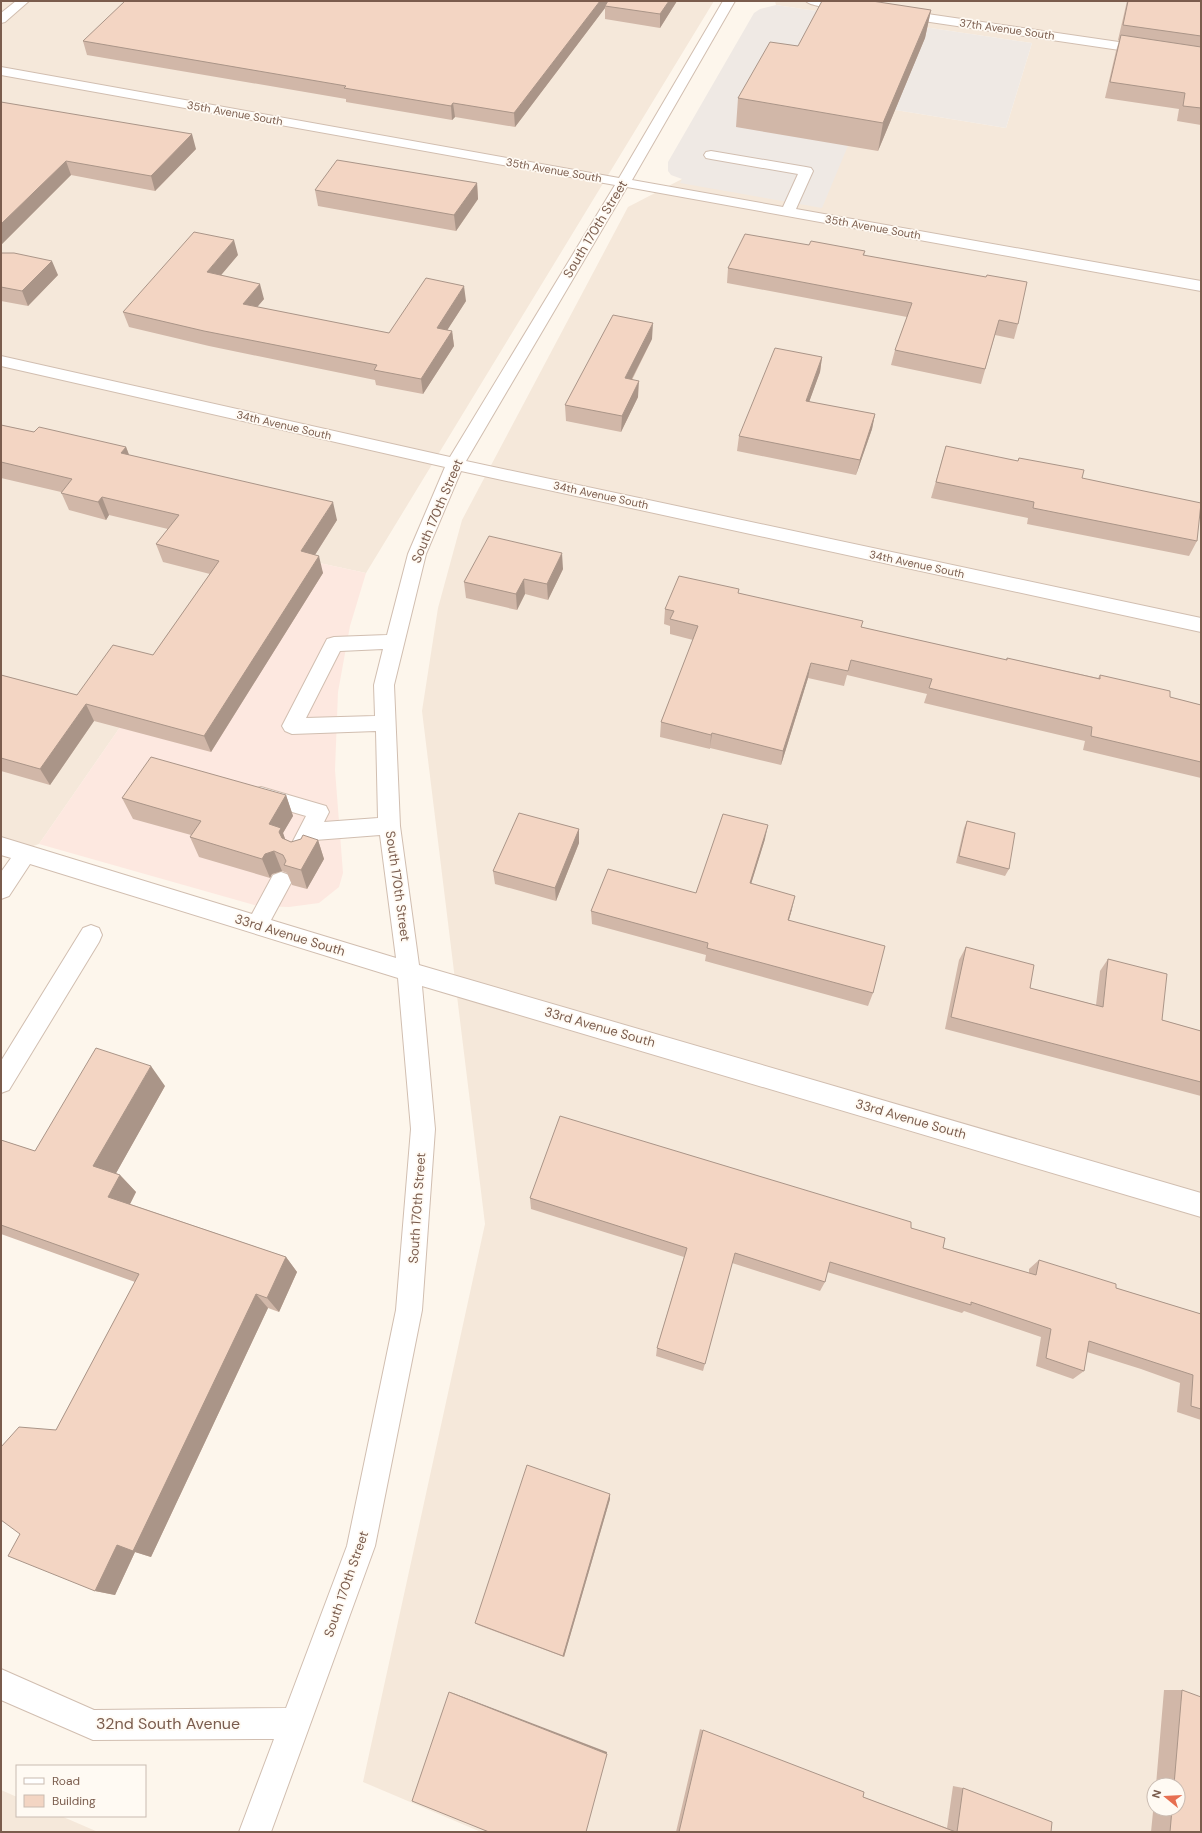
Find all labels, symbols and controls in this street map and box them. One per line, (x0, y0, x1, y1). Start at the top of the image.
street label: 37th Avenue South (959, 15, 1055, 43)
street label: 35th Avenue South (186, 98, 284, 128)
street label: 35th Avenue South (505, 155, 603, 185)
street label: South 170th Street (559, 177, 631, 281)
street label: 35th Avenue South (824, 212, 922, 242)
street label: 34th Avenue South (235, 407, 333, 443)
street label: South 170th Street (407, 456, 467, 566)
street label: 34th Avenue South (552, 478, 650, 512)
street label: 34th Avenue South (868, 547, 966, 581)
street label: South 170th Street (382, 830, 414, 942)
street label: 33rd Avenue South (233, 910, 347, 960)
street label: 33rd Avenue South (543, 1003, 657, 1051)
street label: 33rd Avenue South (854, 1095, 968, 1143)
street label: South 170th Street (405, 1152, 429, 1264)
street label: South 170th Street (320, 1529, 372, 1639)
street label: 32nd South Avenue (96, 1713, 240, 1734)
legend (16, 1765, 146, 1817)
text: Road (52, 1773, 80, 1789)
north arrow (1146, 1777, 1186, 1817)
text: N (1149, 1788, 1164, 1800)
text: Building (52, 1793, 96, 1809)

